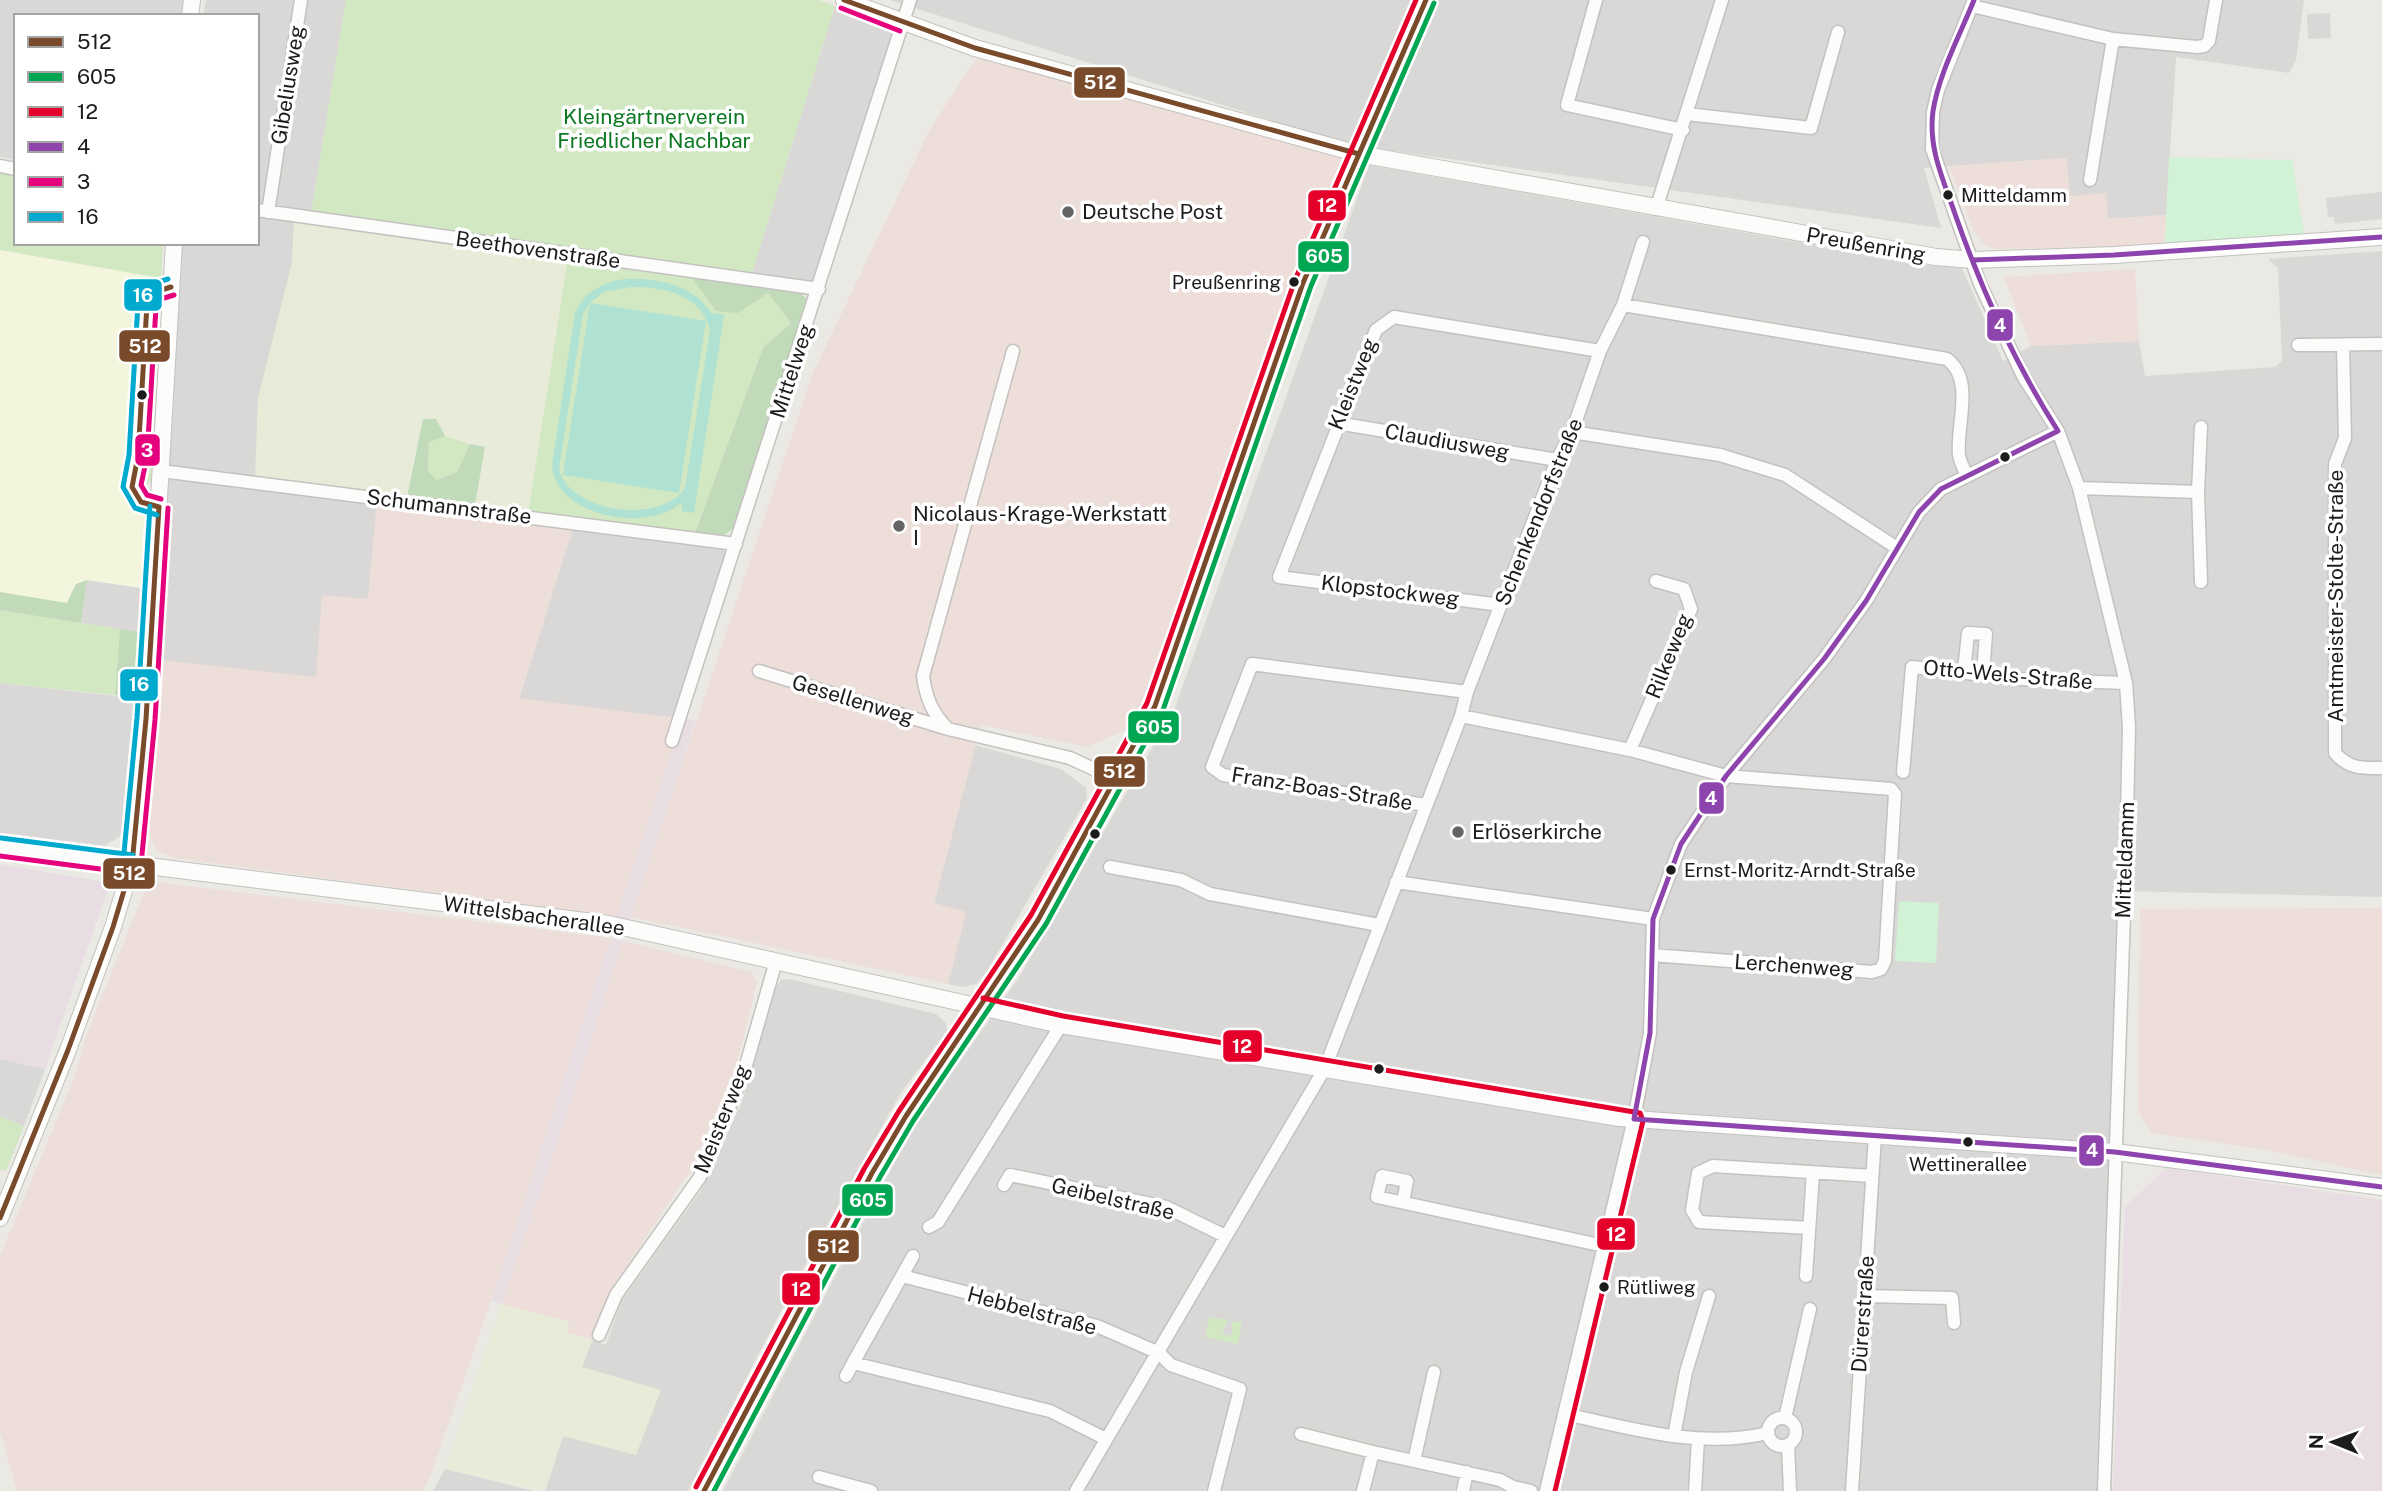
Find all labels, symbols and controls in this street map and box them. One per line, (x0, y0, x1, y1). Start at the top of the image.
legend (14, 14, 259, 245)
street label: Gibeliusweg (266, 23, 309, 146)
text: 512 (77, 29, 112, 54)
text: 605 (77, 64, 116, 89)
line badge: 512 (1073, 66, 1126, 99)
text: 512 (1083, 71, 1117, 93)
text: 12 (77, 99, 98, 124)
park label: Kleingärtnerverein Friedlicher Nachbar (557, 104, 751, 153)
text: 4 (77, 134, 90, 159)
text: 3 (77, 169, 90, 194)
place label: Mitteldamm (1961, 184, 2067, 206)
marker: Mitteldamm (1941, 188, 1955, 202)
line badge: 12 (1307, 189, 1347, 222)
text: 12 (1317, 194, 1337, 216)
place label: Deutsche Post (1082, 199, 1223, 224)
text: 16 (77, 204, 99, 229)
marker: Deutsche Post (1060, 204, 1076, 220)
street label: Preußenring (1804, 222, 1928, 267)
street label: Beethovenstraße (454, 226, 622, 273)
line badge: 605 (1297, 240, 1350, 273)
text: 605 (1305, 245, 1343, 267)
place label: Preußenring (1172, 271, 1281, 293)
marker: Preußenring (1287, 275, 1301, 289)
line badge: 16 (123, 278, 163, 312)
text: 16 (133, 284, 153, 306)
line badge: 4 (1986, 308, 2014, 342)
text: 4 (1994, 314, 2006, 336)
street label: Mittelweg (765, 321, 819, 421)
line badge: 512 (118, 329, 171, 363)
street label: Kleistweg (1323, 334, 1382, 433)
text: 512 (128, 335, 162, 357)
unlabelled marker (135, 388, 149, 402)
street label: Schenkendorfstraße (1489, 414, 1588, 609)
street label: Claudiusweg (1383, 418, 1511, 465)
line badge: 3 (134, 433, 161, 467)
text: 3 (141, 439, 153, 461)
unlabelled marker (1998, 450, 2012, 464)
street label: Amtmeister-Stolte-Straße (2323, 470, 2348, 722)
street label: Schumannstraße (365, 484, 533, 529)
place label: Nicolaus-Krage-Werkstatt I (913, 501, 1167, 550)
marker: Nicolaus-Krage-Werkstatt I (891, 518, 907, 534)
street label: Klopstockweg (1320, 570, 1461, 611)
street label: Rilkeweg (1640, 610, 1697, 702)
street label: Otto-Wels-Straße (1922, 655, 2094, 694)
line badge: 16 (119, 668, 159, 702)
street label: Gesellenweg (789, 669, 917, 730)
text: 16 (129, 673, 149, 695)
line badge: 605 (1127, 710, 1180, 744)
text: 605 (1135, 716, 1173, 738)
line badge: 512 (1093, 755, 1146, 788)
text: 512 (1102, 760, 1136, 782)
street label: Franz-Boas-Straße (1230, 762, 1414, 815)
line badge: 4 (1698, 781, 1725, 815)
text: 4 (1705, 787, 1717, 809)
street label: Mitteldamm (2110, 801, 2139, 919)
place label: Erlöserkirche (1472, 819, 1602, 844)
marker: Erlöserkirche (1450, 824, 1466, 840)
unlabelled marker (1088, 827, 1102, 841)
line badge: 512 (102, 857, 156, 890)
place label: Ernst-Moritz-Arndt-Straße (1684, 859, 1916, 881)
text: 512 (112, 862, 146, 884)
marker: Ernst-Moritz-Arndt-Straße (1664, 863, 1678, 877)
street label: Wittelsbacherallee (442, 890, 627, 941)
street label: Lerchenweg (1733, 949, 1855, 982)
line badge: 12 (1222, 1029, 1263, 1063)
text: 12 (1232, 1035, 1252, 1057)
street label: Meisterweg (688, 1061, 755, 1177)
unlabelled marker (1372, 1062, 1386, 1076)
line badge: 4 (2078, 1134, 2105, 1167)
marker: Wettinerallee (1961, 1135, 1975, 1149)
text: 4 (2086, 1139, 2098, 1161)
place label: Wettinerallee (1909, 1153, 2027, 1175)
street label: Geibelstraße (1049, 1172, 1177, 1225)
line badge: 605 (841, 1183, 894, 1217)
text: 605 (849, 1189, 887, 1211)
line badge: 12 (1596, 1217, 1636, 1251)
text: 12 (1606, 1223, 1626, 1245)
line badge: 512 (807, 1229, 860, 1263)
text: 512 (816, 1235, 850, 1257)
street label: Dürerstraße (1846, 1255, 1879, 1373)
line badge: 12 (781, 1272, 821, 1306)
place label: Rütliweg (1617, 1276, 1696, 1298)
text: 12 (791, 1278, 811, 1300)
marker: Rütliweg (1597, 1280, 1611, 1294)
street label: Hebbelstraße (965, 1281, 1100, 1340)
north arrow (2298, 1407, 2368, 1477)
text: N (2305, 1434, 2327, 1449)

